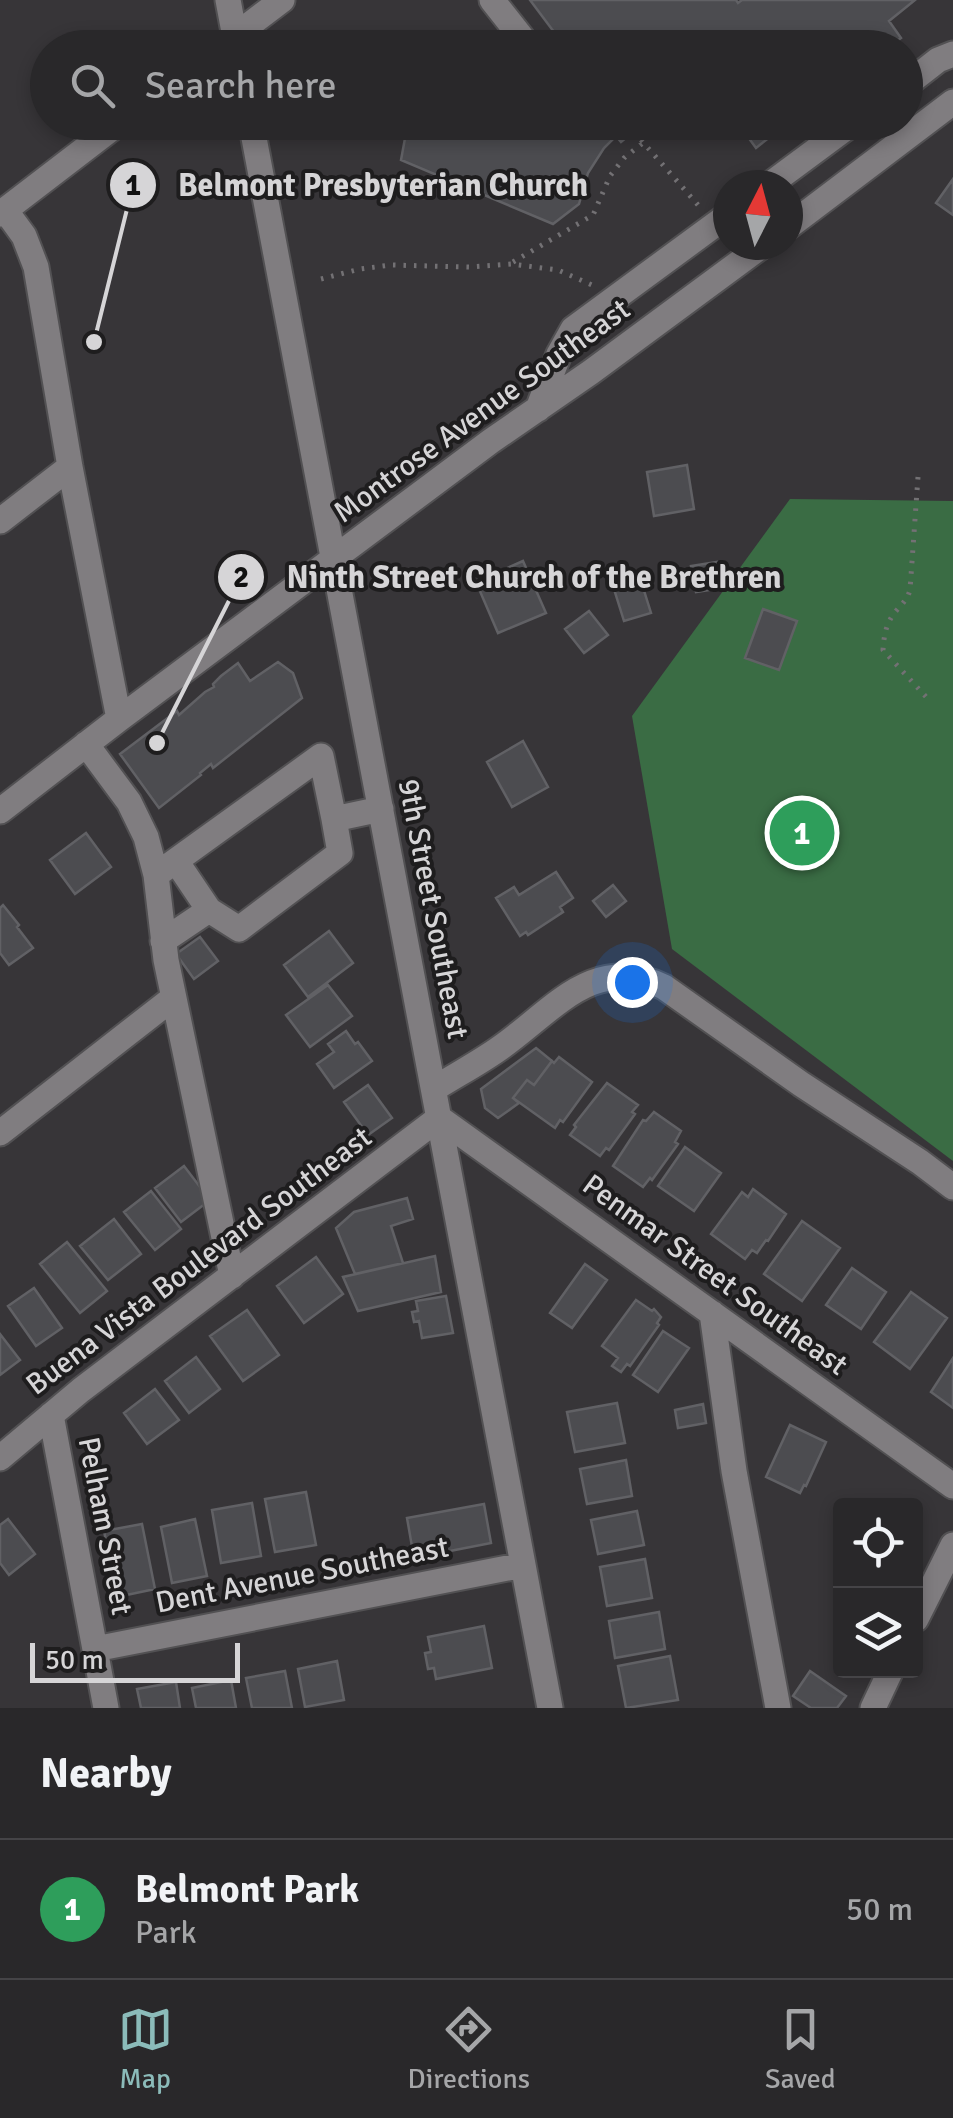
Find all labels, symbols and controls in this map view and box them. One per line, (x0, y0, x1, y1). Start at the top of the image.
search box (30, 30, 923, 140)
icon: search (65, 58, 120, 113)
text: Search here (145, 62, 337, 109)
callout: Belmont Presbyterian Church (108, 154, 608, 216)
text: Belmont Presbyterian Church (178, 166, 588, 205)
text: 1 (125, 167, 141, 204)
north arrow (713, 170, 803, 260)
street label: Montrose Avenue Southeast (327, 291, 637, 531)
callout: Ninth Street Church of the Brethren (216, 546, 801, 608)
text: Ninth Street Church of the Brethren (287, 558, 782, 597)
text: 2 (233, 559, 249, 596)
street label: 9th Street Southeast (390, 776, 476, 1042)
pin: 1 (770, 796, 834, 870)
your location (607, 957, 658, 1008)
street label: Buena Vista Boulevard Southeast (19, 1119, 379, 1403)
street label: Penmar Street Southeast (575, 1166, 855, 1384)
street label: Pelham Street (70, 1434, 140, 1618)
map controls (833, 1498, 923, 1678)
button: locate (833, 1498, 923, 1588)
street label: Dent Avenue Southeast (152, 1528, 452, 1622)
button: layers (833, 1588, 923, 1678)
scale bar (30, 1638, 240, 1682)
text: 50 m (45, 1643, 104, 1677)
text: Nearby (40, 1748, 172, 1799)
text: Belmont Park (135, 1866, 359, 1913)
text: 1 (64, 1890, 81, 1929)
text: 50 m (846, 1890, 913, 1929)
text: Park (135, 1913, 197, 1952)
tab: Map (118, 2002, 173, 2096)
tab: Directions (408, 2002, 530, 2096)
tab: Saved (765, 2002, 835, 2096)

